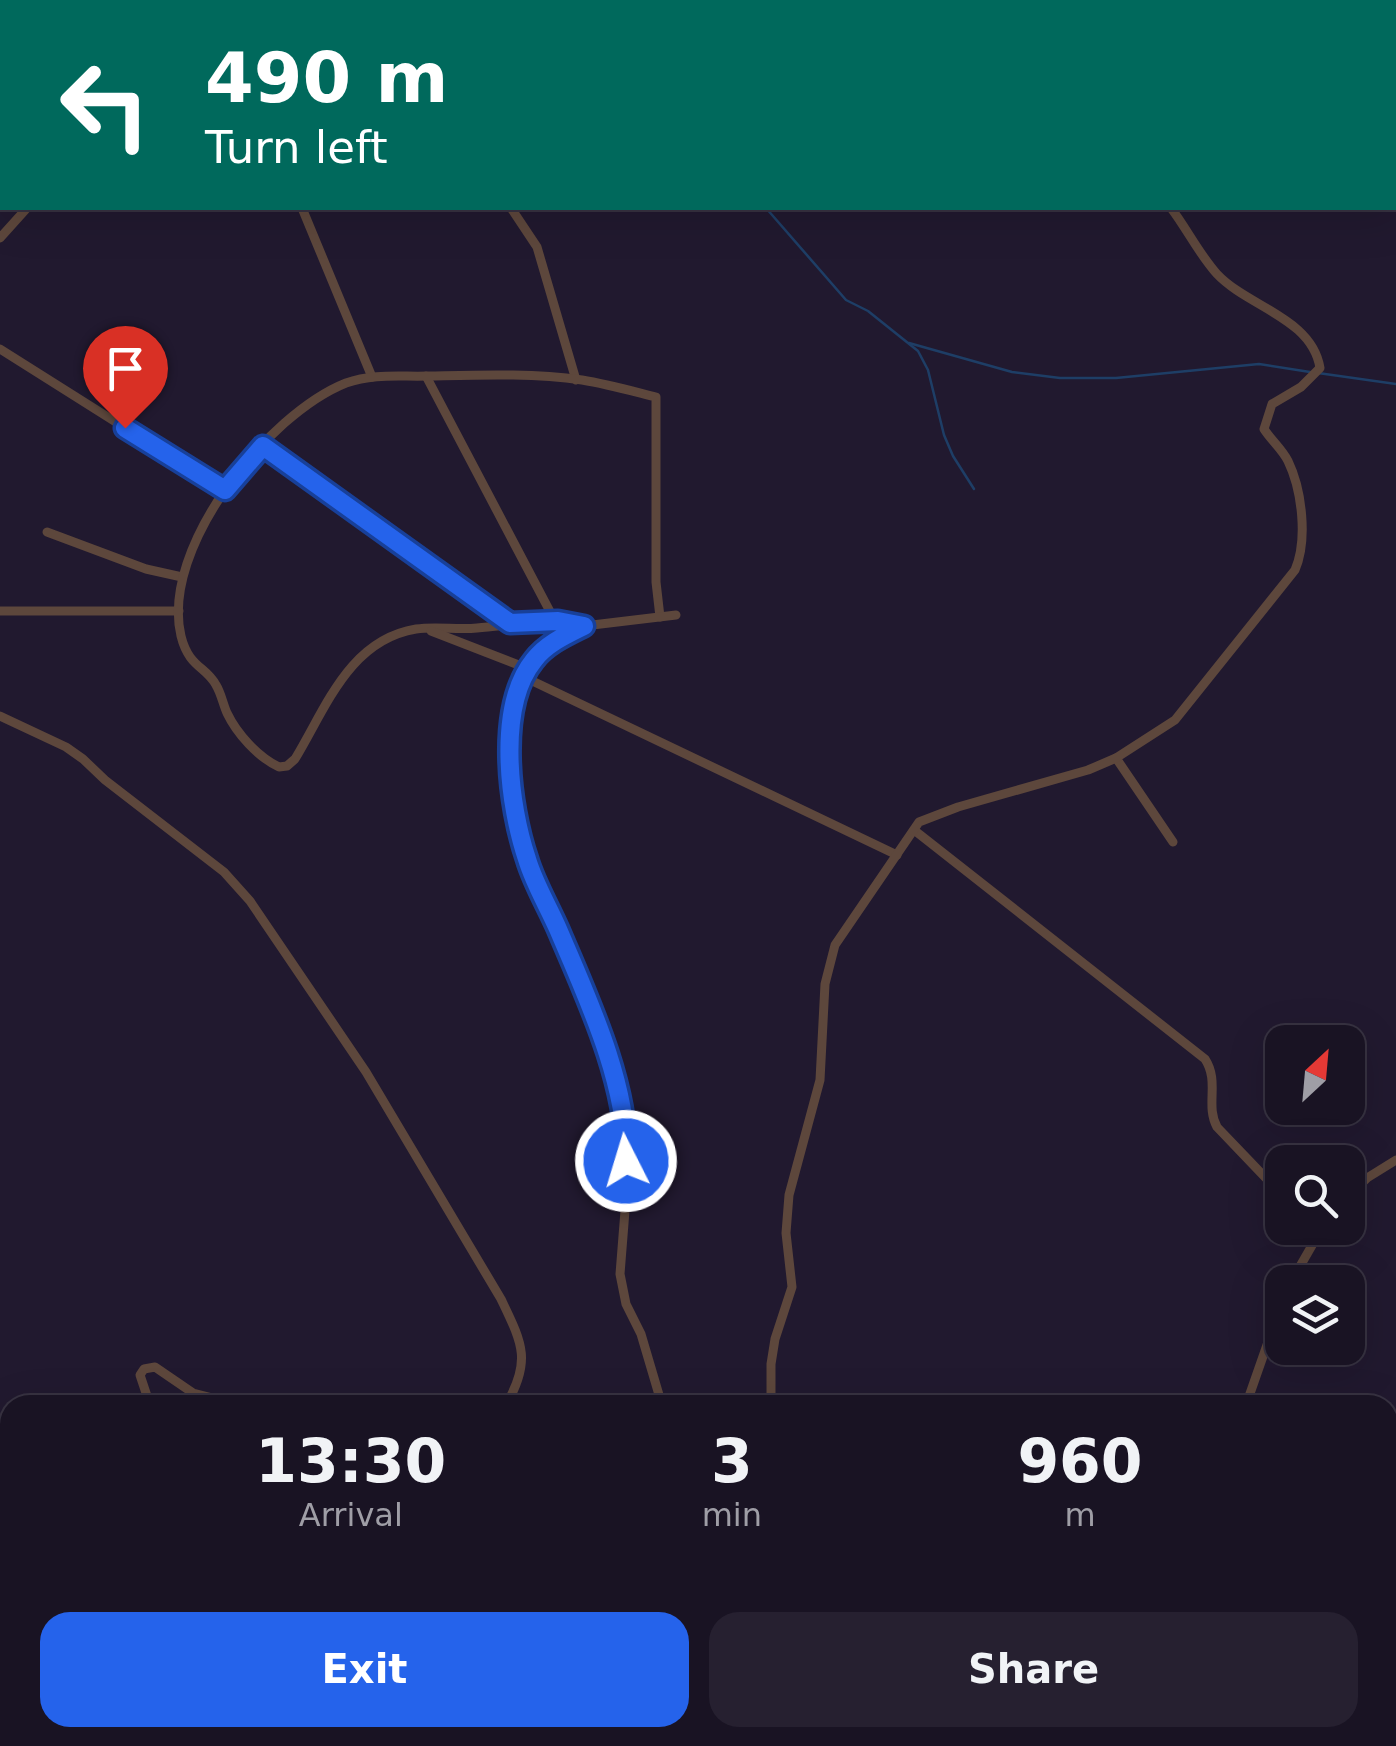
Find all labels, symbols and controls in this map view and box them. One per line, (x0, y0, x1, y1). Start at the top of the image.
text: 490 m (205, 37, 448, 119)
icon: left (40, 40, 170, 170)
text: Turn left (205, 121, 388, 174)
pin (83, 326, 168, 429)
icon: arrive (98, 341, 153, 396)
north arrow (1265, 1025, 1365, 1125)
map controls (1265, 1025, 1365, 1365)
position arrow (574, 1109, 678, 1213)
button: search (1265, 1145, 1365, 1245)
button: layers (1265, 1265, 1365, 1365)
text: 13:30 (255, 1426, 446, 1496)
text: 3 (711, 1426, 753, 1496)
text: 960 (1017, 1426, 1143, 1496)
text: Arrival (299, 1496, 403, 1534)
text: min (702, 1496, 762, 1534)
text: m (1064, 1496, 1096, 1534)
button: Exit (40, 1612, 689, 1727)
button: Share (709, 1612, 1358, 1727)

